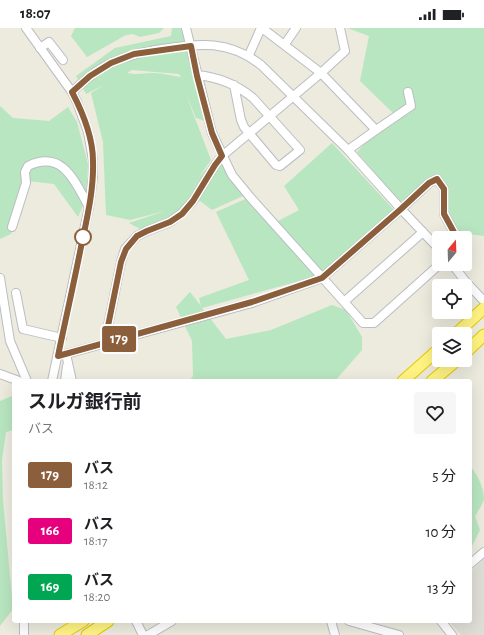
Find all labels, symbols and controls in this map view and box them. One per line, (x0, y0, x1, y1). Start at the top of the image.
text: 18:07 (20, 6, 51, 21)
unlabelled marker (74, 228, 92, 246)
north arrow (432, 231, 472, 271)
map controls (432, 231, 472, 367)
button: locate (432, 279, 472, 319)
line badge: 179 (96, 326, 142, 352)
button: layers (432, 327, 472, 367)
text: 179 (110, 332, 128, 346)
button: heart (414, 392, 456, 434)
text: スルガ銀行前 (28, 393, 141, 412)
text: バス (28, 423, 54, 436)
text: バス (84, 461, 114, 476)
text: 179 (41, 468, 59, 482)
text: 5 分 (432, 469, 456, 484)
text: 18:12 (84, 479, 108, 492)
text: バス (84, 517, 114, 532)
text: 166 (41, 524, 59, 538)
text: 10 分 (425, 525, 456, 540)
text: 18:17 (84, 535, 108, 548)
text: バス (84, 573, 114, 588)
text: 169 (41, 580, 59, 594)
text: 13 分 (427, 581, 456, 596)
text: 18:20 (84, 591, 110, 604)

